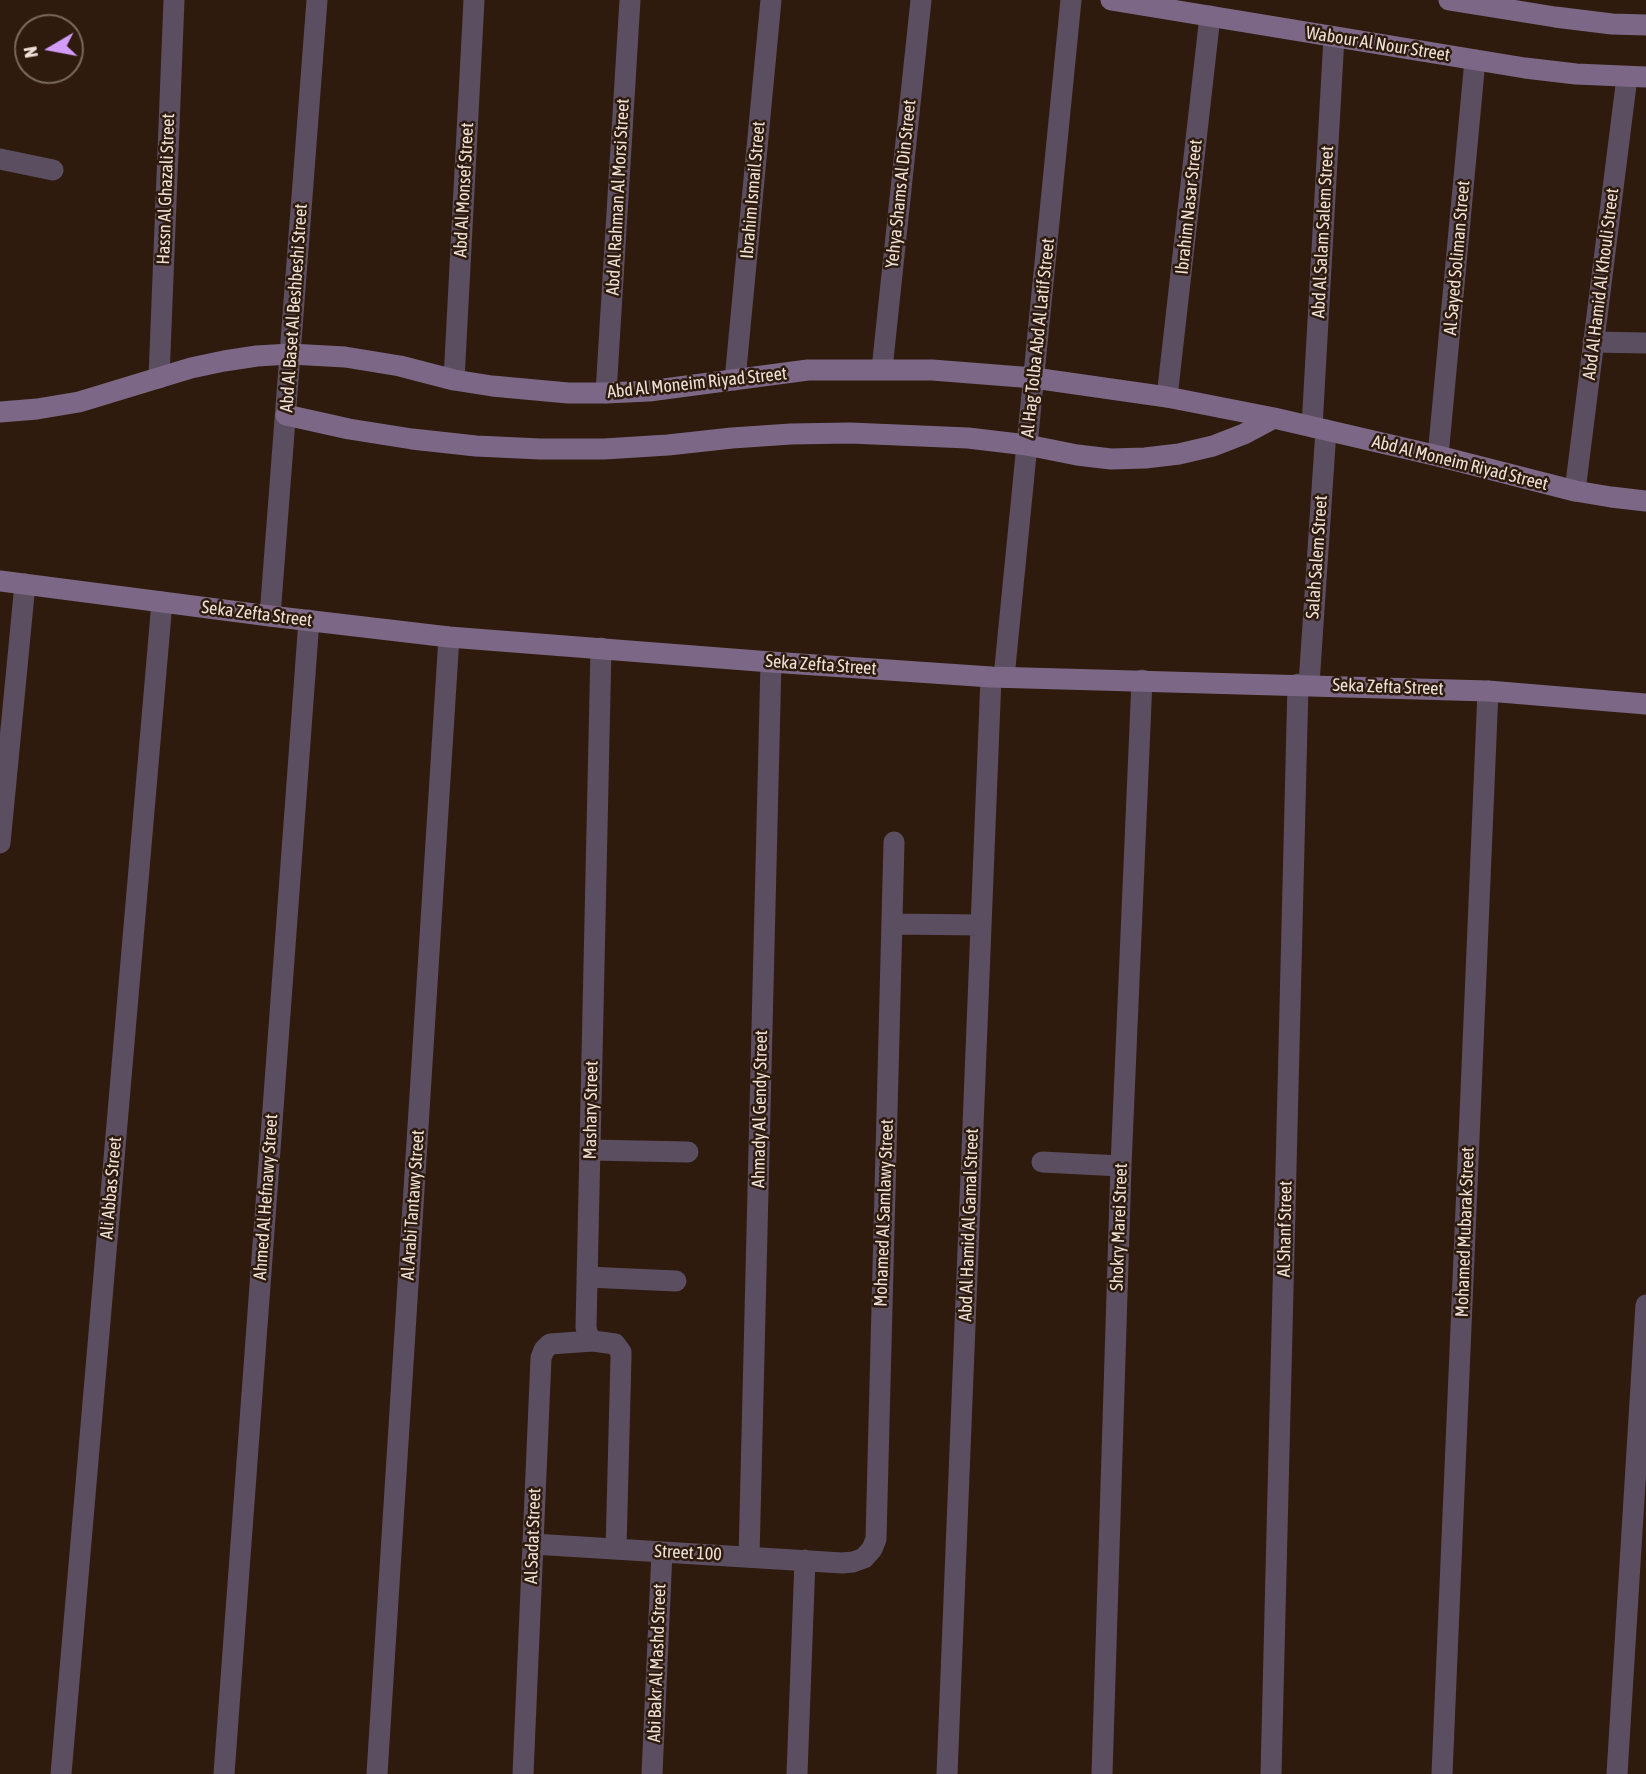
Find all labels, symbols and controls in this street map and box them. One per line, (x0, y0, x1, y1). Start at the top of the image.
north arrow (14, 14, 84, 84)
street label: Wabour Al Nour Street (1304, 22, 1452, 66)
text: N (18, 45, 42, 60)
street label: Abd Al Rahman Al Morsi Street (602, 98, 634, 296)
street label: Yehya Shams Al Din Street (881, 99, 921, 269)
street label: Hassn Al Ghazali Street (153, 113, 179, 265)
street label: Ibrahim Ismail Street (736, 120, 770, 260)
street label: Abd Al Monsef Street (450, 122, 478, 258)
street label: Ibrahim Nasar Street (1171, 138, 1207, 276)
street label: Abd Al Salam Salem Street (1308, 145, 1338, 319)
street label: Al Sayed Soliman Street (1439, 180, 1475, 336)
street label: Abd Al Hamid Al Khouli Street (1579, 187, 1623, 381)
street label: Abd Al Baset Al Beshbeshi Street (276, 203, 312, 413)
street label: Al Hag Tolba Abd Al Latif Street (1017, 237, 1059, 439)
street label: Abd Al Moneim Riyad Street (606, 363, 788, 403)
street label: Abd Al Moneim Riyad Street (1370, 431, 1550, 495)
street label: Salah Salem Street (1302, 494, 1332, 620)
street label: Seka Zefta Street (200, 597, 314, 631)
street label: Seka Zefta Street (765, 650, 877, 680)
street label: Seka Zefta Street (1332, 674, 1444, 700)
street label: Ahmady Al Gendy Street (748, 1030, 772, 1188)
street label: Mashary Street (579, 1061, 603, 1159)
street label: Ahmed Al Hefnawy Street (249, 1113, 283, 1281)
street label: Mohamed Al Samlawy Street (870, 1119, 898, 1307)
street label: Abd Al Hamid Al Gamal Street (955, 1128, 983, 1322)
street label: Al Arabi Tantawy Street (397, 1129, 429, 1281)
street label: Ali Abbas Street (96, 1136, 126, 1240)
street label: Mohamed Mubarak Street (1451, 1146, 1479, 1318)
street label: Shokry Marei Street (1106, 1163, 1132, 1291)
street label: Al Shanf Street (1273, 1181, 1297, 1277)
street label: Al Sadat Street (521, 1488, 545, 1584)
street label: Street 100 (654, 1540, 722, 1566)
street label: Abi Bakr Al Mashd Street (643, 1583, 671, 1743)

